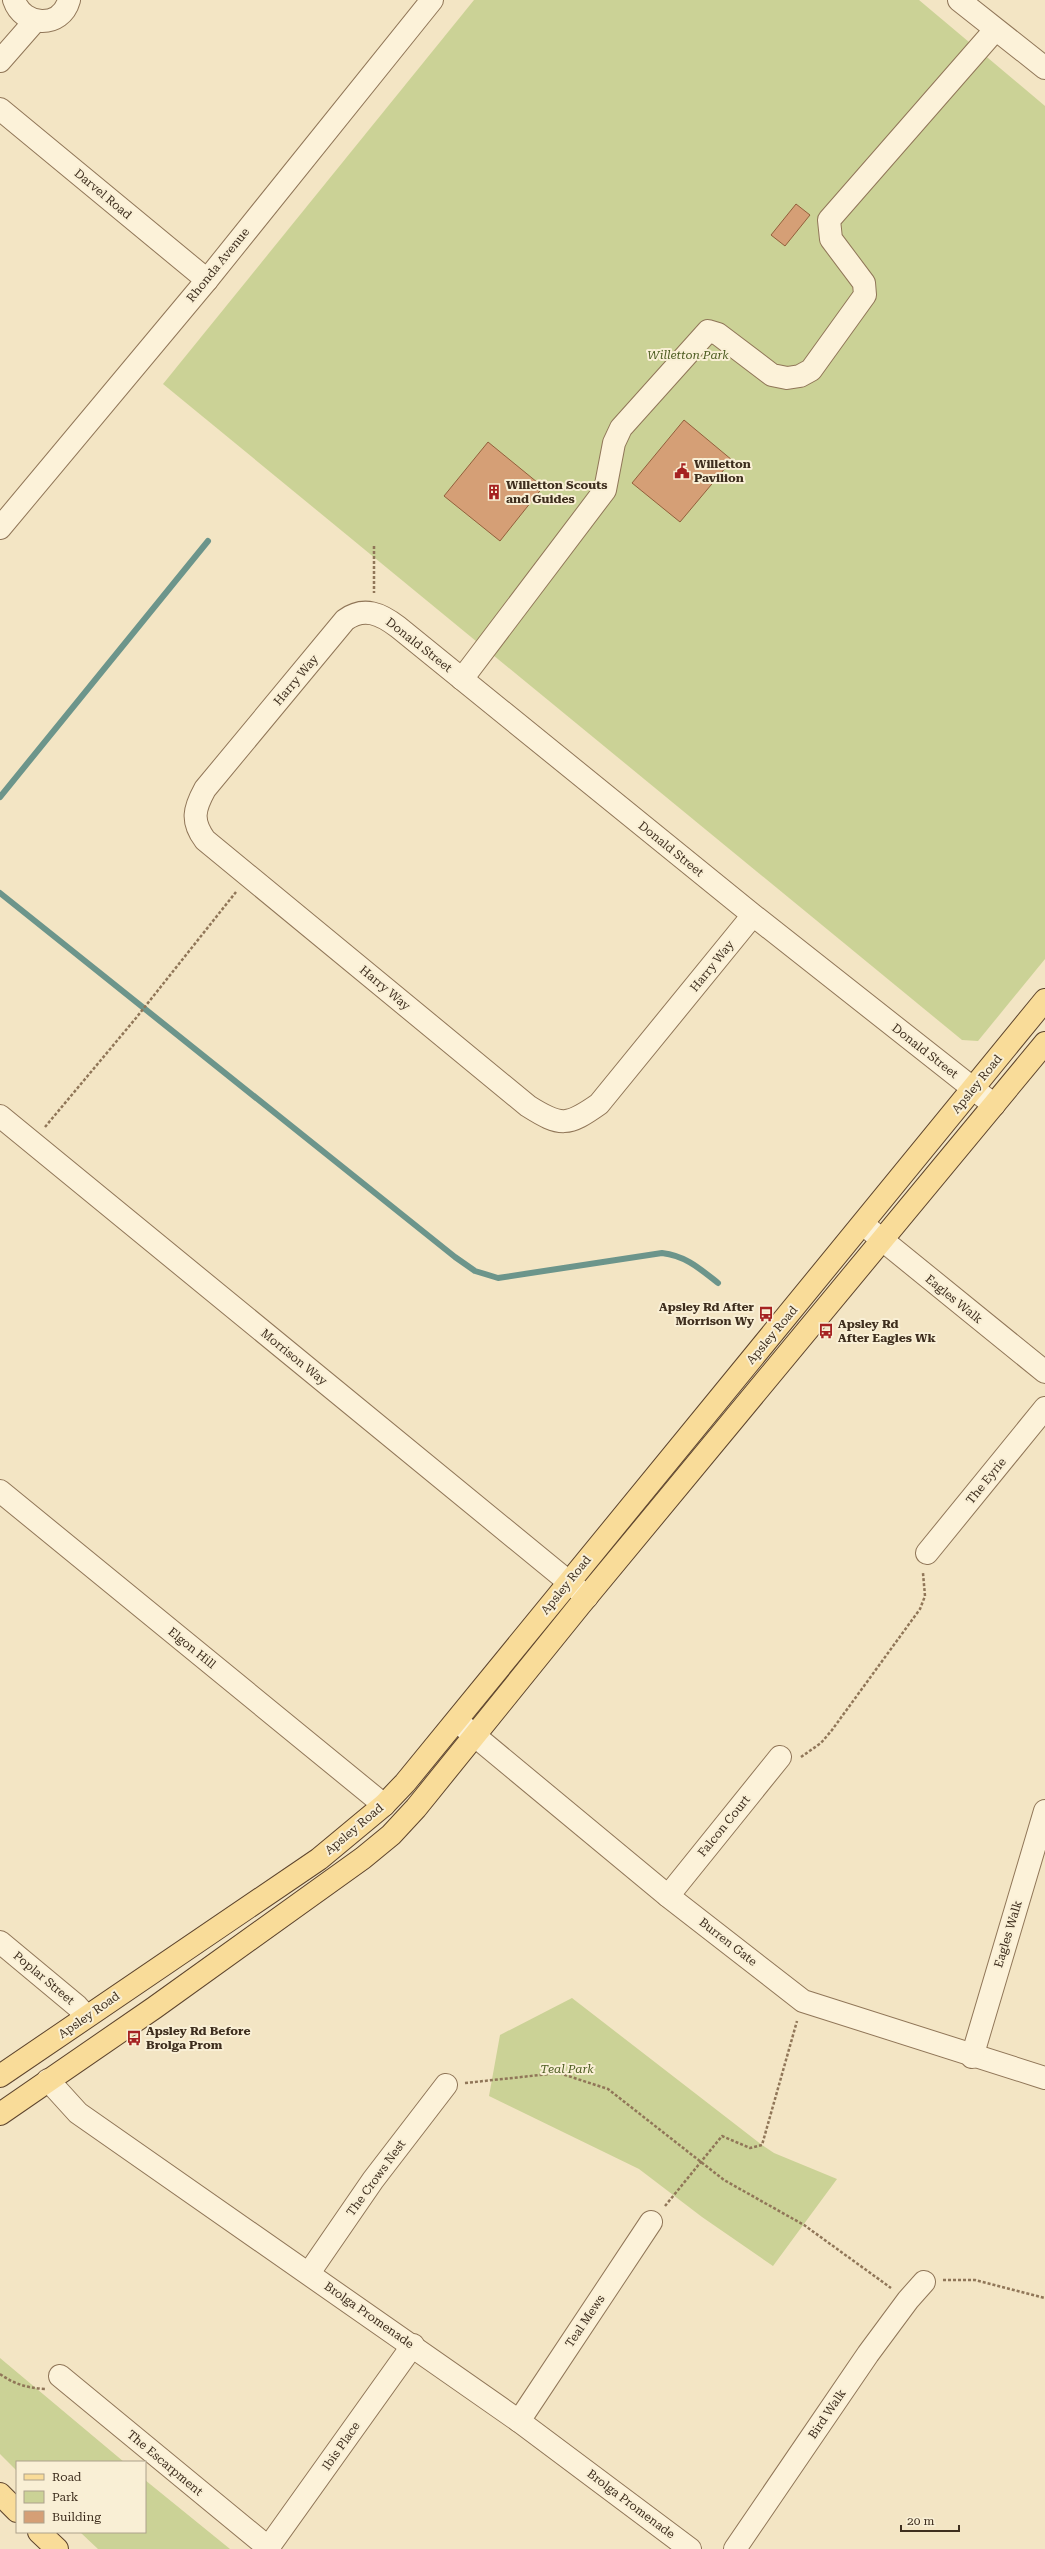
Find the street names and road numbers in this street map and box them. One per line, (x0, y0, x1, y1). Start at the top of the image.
street label: Darvel Road (72, 166, 135, 222)
street label: Rhonda Avenue (184, 225, 252, 305)
street label: Donald Street (383, 615, 455, 675)
street label: Harry Way (271, 651, 322, 708)
street label: Donald Street (636, 818, 707, 880)
street label: Harry Way (687, 937, 737, 994)
street label: Harry Way (357, 963, 414, 1014)
street label: Donald Street (889, 1021, 961, 1081)
street label: Apsley Road (949, 1052, 1005, 1116)
street label: Eagles Walk (923, 1272, 986, 1327)
street label: Apsley Road (744, 1303, 801, 1367)
street label: Morrison Way (258, 1326, 331, 1389)
street label: The Eyrie (963, 1455, 1009, 1507)
street label: Apsley Road (538, 1553, 594, 1617)
street label: Elgon Hill (165, 1625, 219, 1672)
street label: Falcon Court (695, 1792, 753, 1859)
street label: Apsley Road (322, 1800, 386, 1857)
street label: Eagles Walk (991, 1898, 1025, 1969)
street label: Burren Gate (696, 1915, 760, 1969)
street label: Poplar Street (11, 1948, 78, 2008)
street label: Apsley Road (56, 1989, 123, 2041)
street label: The Crows Nest (344, 2137, 409, 2219)
street label: Brolga Promenade (322, 2279, 417, 2351)
street label: Teal Mews (562, 2292, 608, 2350)
street label: Bird Walk (805, 2386, 849, 2442)
street label: Ibis Place (319, 2419, 363, 2473)
street label: The Escarpment (124, 2427, 206, 2499)
street label: Brolga Promenade (584, 2467, 678, 2542)

